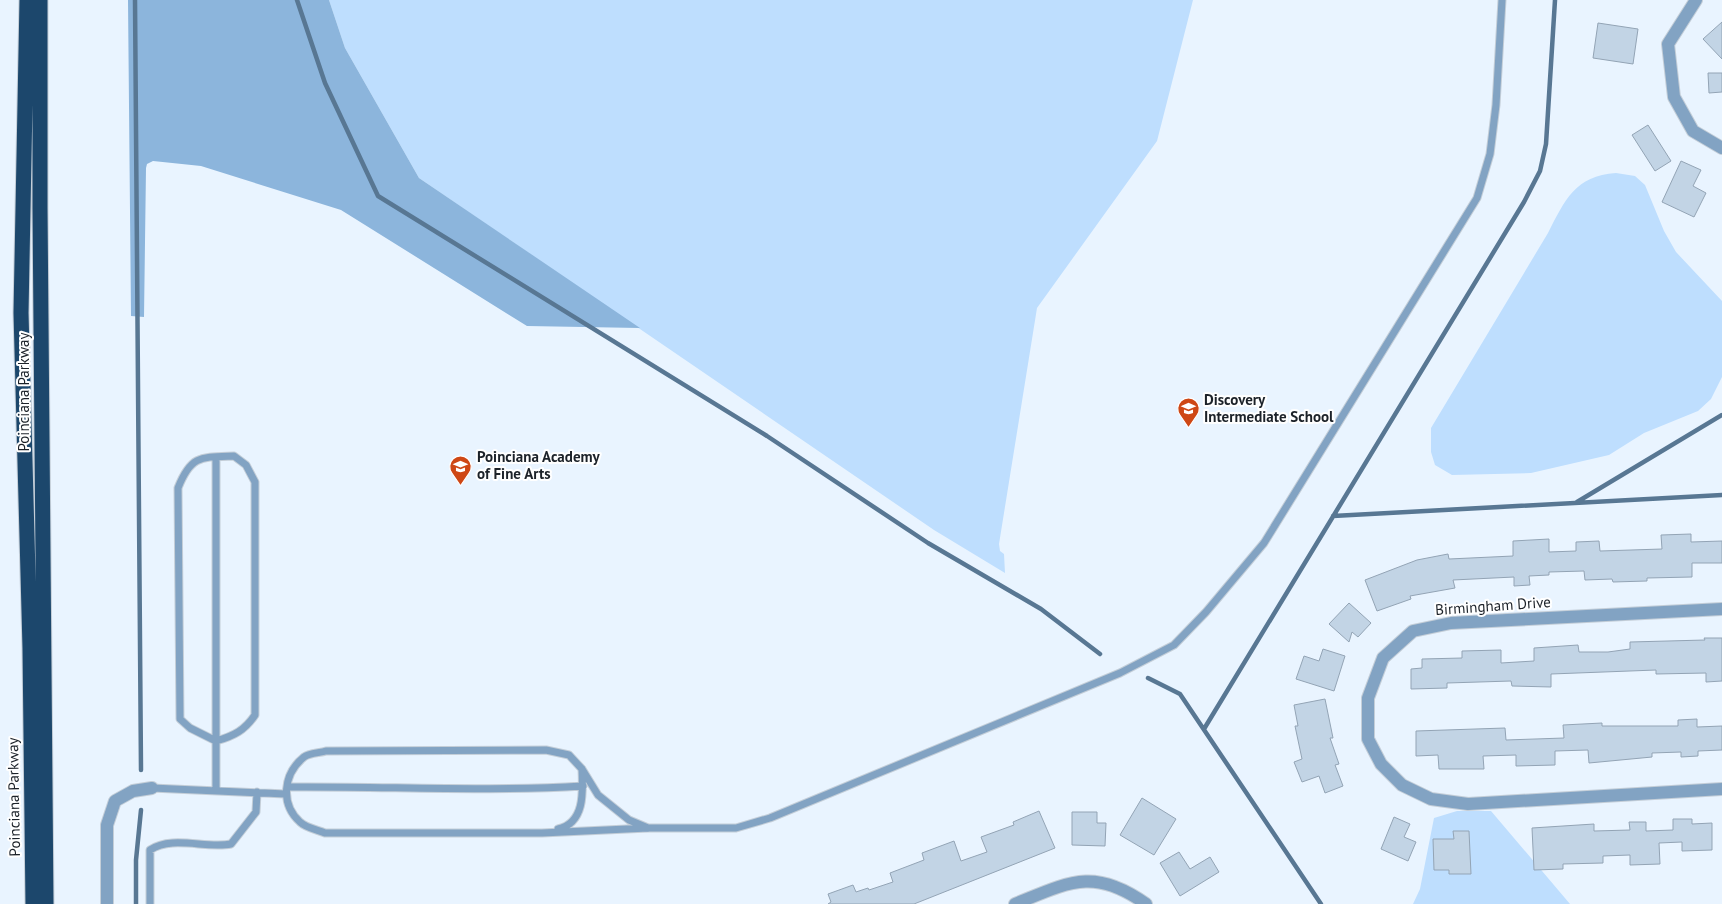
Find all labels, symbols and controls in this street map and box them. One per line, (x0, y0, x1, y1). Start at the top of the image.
street label: Poinciana Parkway (14, 332, 33, 452)
place label: Discovery Intermediate School (1204, 390, 1334, 426)
school or university icon: Discovery Intermediate School (1176, 397, 1200, 428)
place label: Poinciana Academy of Fine Arts (477, 447, 601, 483)
school or university icon: Poinciana Academy of Fine Arts (449, 454, 473, 485)
street label: Birmingham Drive (1435, 592, 1551, 619)
street label: Poinciana Parkway (3, 737, 24, 857)

